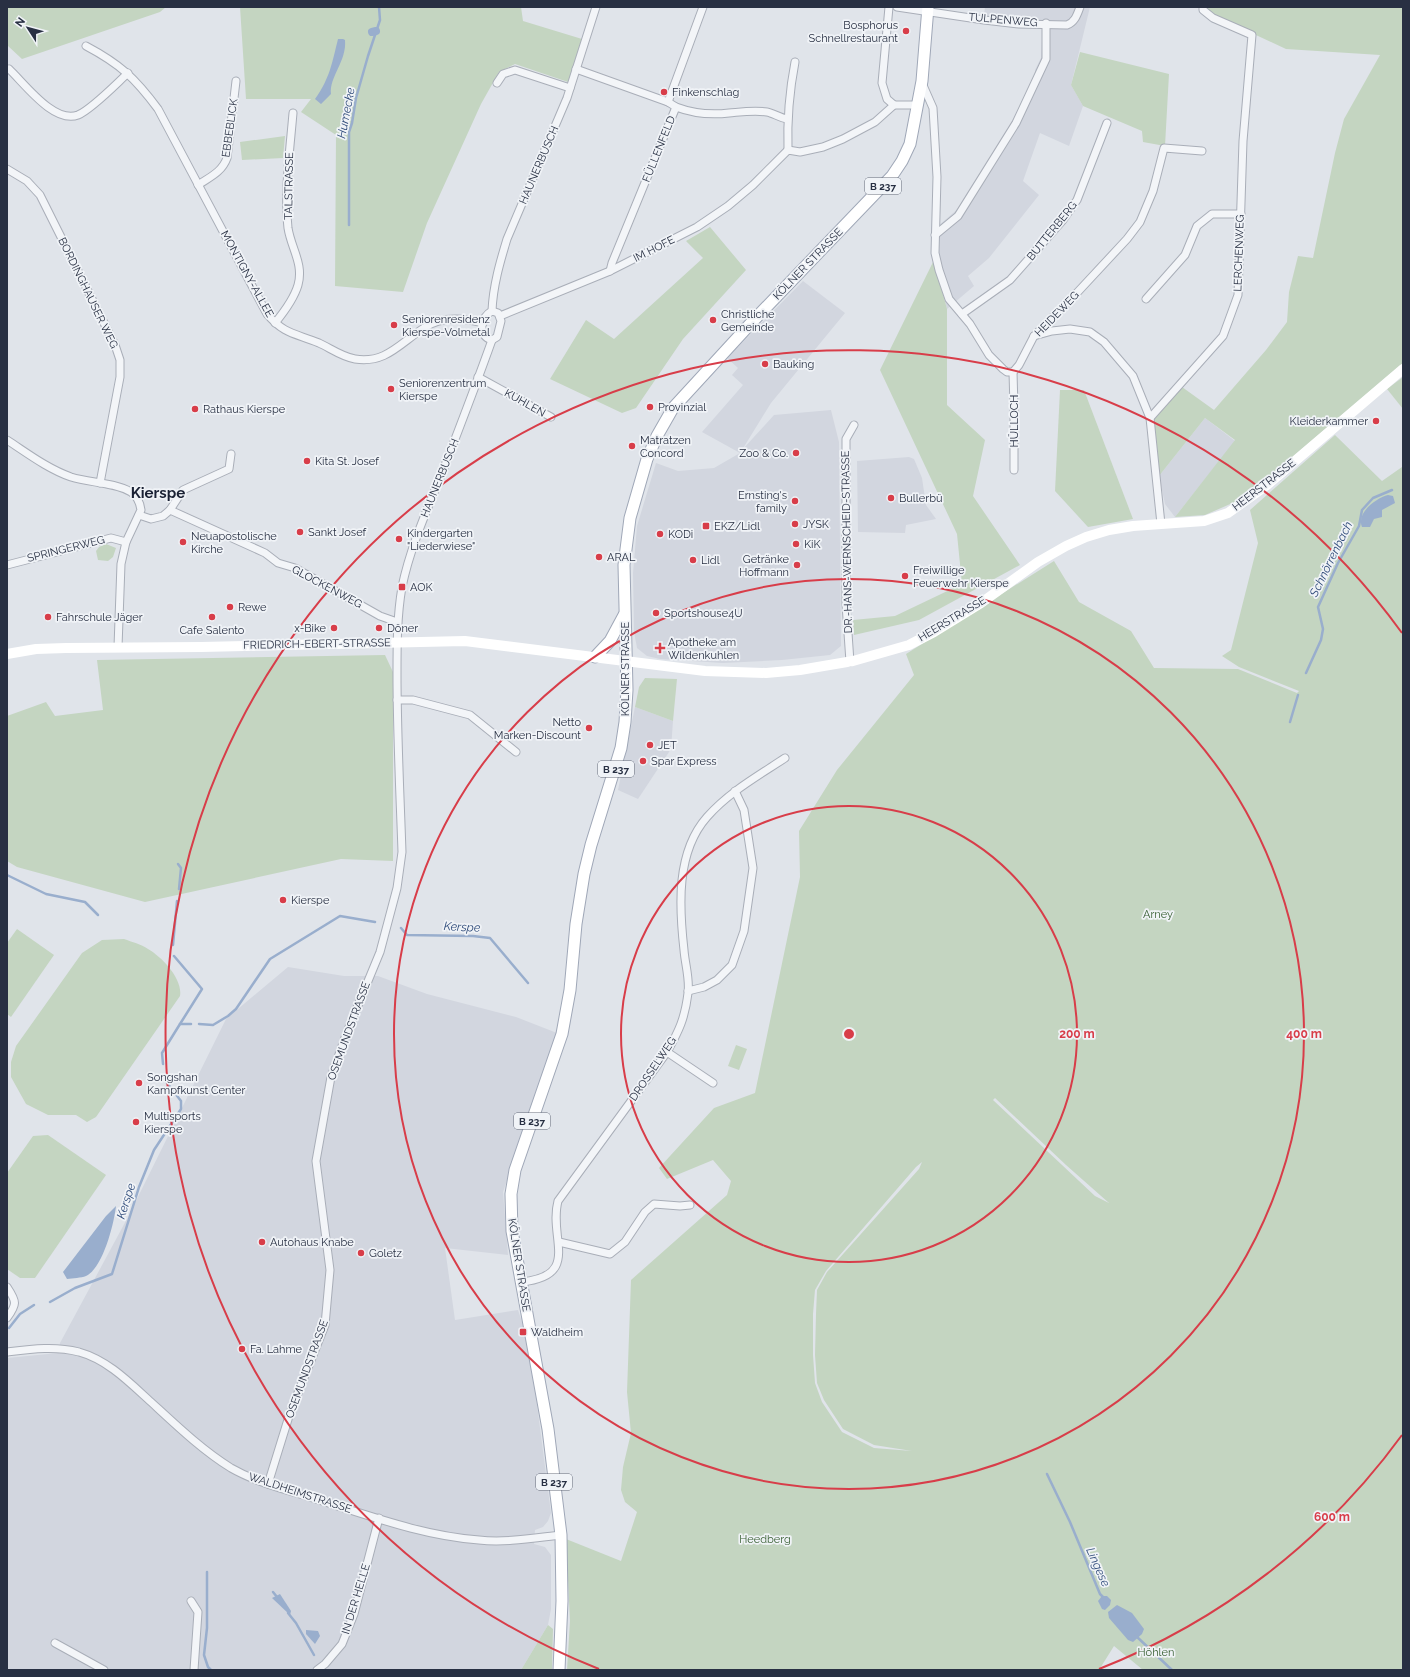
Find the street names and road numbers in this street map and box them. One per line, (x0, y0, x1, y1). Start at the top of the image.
street label: TULPENWEG (968, 11, 1038, 30)
street label: EBBEBLICK (219, 97, 241, 158)
street label: FÜLLENFELD (640, 114, 678, 184)
street label: HAUNERBUSCH (517, 124, 561, 206)
street label: TALSTRASSE (282, 152, 296, 220)
road number: B 237 (865, 178, 901, 194)
street label: BUTTERBERG (1024, 199, 1080, 263)
street label: LERCHENWEG (1231, 214, 1247, 292)
street label: KÖLNER STRASSE (771, 225, 846, 302)
street label: MONTIGNY-ALLEE (218, 228, 276, 320)
street label: IM HOFE (631, 233, 677, 265)
street label: BORDINGHAUSER WEG (55, 235, 121, 351)
street label: HEIDEWEG (1032, 289, 1082, 339)
street label: KUHLEN (502, 386, 548, 420)
street label: HÜLLOCH (1008, 395, 1021, 447)
street label: HAUNERBUSCH (418, 437, 462, 519)
street label: DR.-HANS-WERNSCHEID-STRASSE (839, 450, 855, 633)
street label: HEERSTRASSE (1230, 456, 1298, 514)
street label: SPRINGERWEG (26, 533, 106, 565)
street label: GLOCKENWEG (290, 563, 365, 611)
street label: HEERSTRASSE (916, 594, 988, 644)
street label: KÖLNER STRASSE (619, 622, 632, 716)
street label: FRIEDRICH-EBERT-STRASSE (243, 636, 391, 652)
road number: B 237 (598, 761, 634, 777)
street label: OSEMUNDSTRASSE (325, 980, 373, 1082)
street label: DROSSELWEG (627, 1034, 679, 1104)
road number: B 237 (514, 1113, 550, 1129)
street label: KÖLNER STRASSE (505, 1217, 533, 1313)
street label: OSEMUNDSTRASSE (283, 1318, 331, 1420)
street label: WALDHEIMSTRASSE (247, 1470, 353, 1516)
road number: B 237 (536, 1474, 572, 1490)
street label: IN DER HELLE (339, 1562, 373, 1636)

